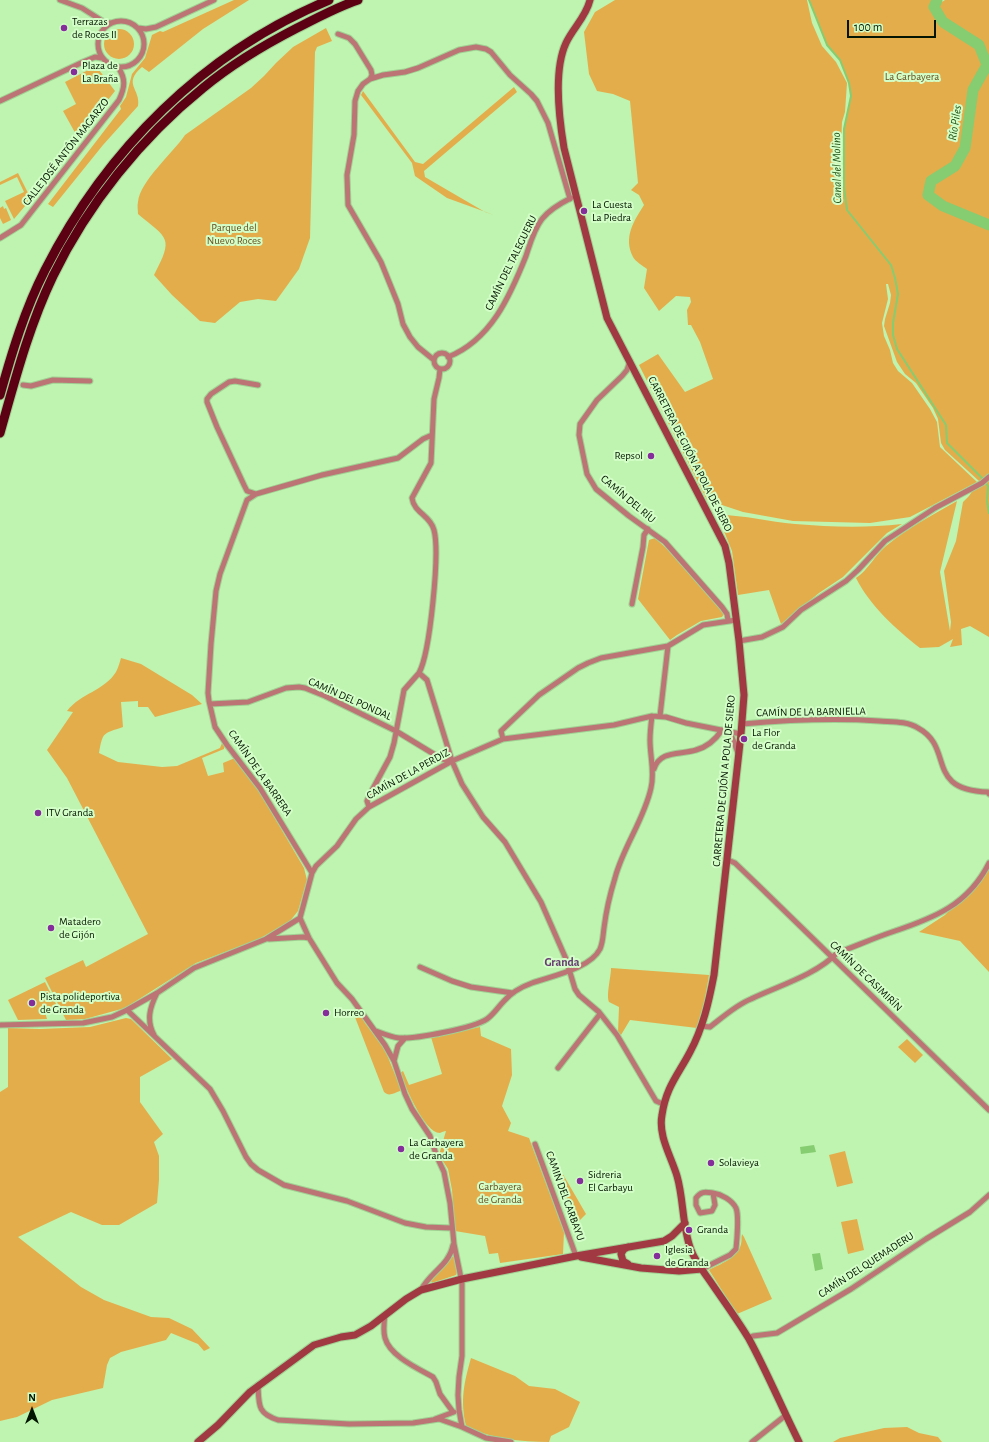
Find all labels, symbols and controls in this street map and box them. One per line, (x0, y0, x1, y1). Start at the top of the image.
scale bar (849, 12, 938, 38)
place label: Terrazas de Roces II (72, 15, 117, 41)
text: 100 m (854, 21, 882, 33)
marker: Terrazas de Roces II (59, 23, 69, 33)
place label: Plaza de La Braña (82, 59, 118, 85)
marker: Plaza de La Braña (69, 67, 79, 77)
park label: La Carbayera (885, 70, 939, 84)
street label: CALLE JOSÉ ANTÓN MAGARZO (20, 96, 112, 208)
water label: Río Piles (945, 104, 965, 142)
water label: Canal del Molino (829, 132, 845, 204)
place label: La Cuesta La Piedra (592, 198, 632, 224)
marker: La Cuesta La Piedra (579, 206, 589, 216)
street label: CAMÍN DEL TALEGUERU (482, 213, 540, 313)
park label: Parque del Nuevo Roces (207, 221, 261, 247)
street label: CARRETERA DE GIJÓN A POLA DE SIERO (645, 374, 735, 534)
place label: Repsol (614, 449, 643, 463)
marker: Repsol (646, 451, 656, 461)
street label: CAMÍN DEL RÍU (598, 472, 658, 526)
street label: CAMÍN DEL PONDAL (306, 675, 394, 723)
street label: CARRETERA DE GIJÓN A POLA DE SIERO (710, 695, 738, 867)
street label: CAMÍN DE LA BARNIELLA (756, 704, 866, 720)
place label: La Flor de Granda (752, 726, 796, 752)
street label: CAMÍN DE LA BARRERA (225, 727, 295, 819)
marker: La Flor de Granda (739, 734, 749, 744)
street label: CAMÍN DE LA PERDIZ (364, 746, 452, 802)
place label: ITV Granda (46, 806, 93, 820)
marker: ITV Granda (33, 808, 43, 818)
place label: Matadero de Gijón (59, 915, 101, 941)
marker: Matadero de Gijón (46, 923, 56, 933)
street label: CAMÍN DE CASIMIRÍN (827, 938, 905, 1014)
district label: Granda (544, 955, 580, 969)
place label: Pista polideportiva de Granda (40, 990, 120, 1016)
marker: Pista polideportiva de Granda (27, 998, 37, 1008)
place label: Horreo (334, 1006, 364, 1020)
marker: Horreo (321, 1008, 331, 1018)
place label: La Carbayera de Granda (409, 1136, 463, 1162)
marker: La Carbayera de Granda (396, 1144, 406, 1154)
street label: CAMIN DEL CARBAYU (543, 1149, 587, 1243)
place label: Solavieya (719, 1156, 759, 1170)
marker: Solavieya (706, 1158, 716, 1168)
place label: Sidreria El Carbayu (588, 1168, 633, 1194)
marker: Sidreria El Carbayu (575, 1176, 585, 1186)
park label: Carbayera de Granda (478, 1180, 522, 1206)
place label: Granda (697, 1223, 728, 1237)
marker: Granda (684, 1225, 694, 1235)
street label: CAMÍN DEL QUEMADERU (816, 1229, 916, 1301)
place label: Iglesia de Granda (665, 1243, 709, 1269)
marker: Iglesia de Granda (652, 1251, 662, 1261)
north arrow (12, 1390, 52, 1430)
text: N (28, 1392, 36, 1403)

